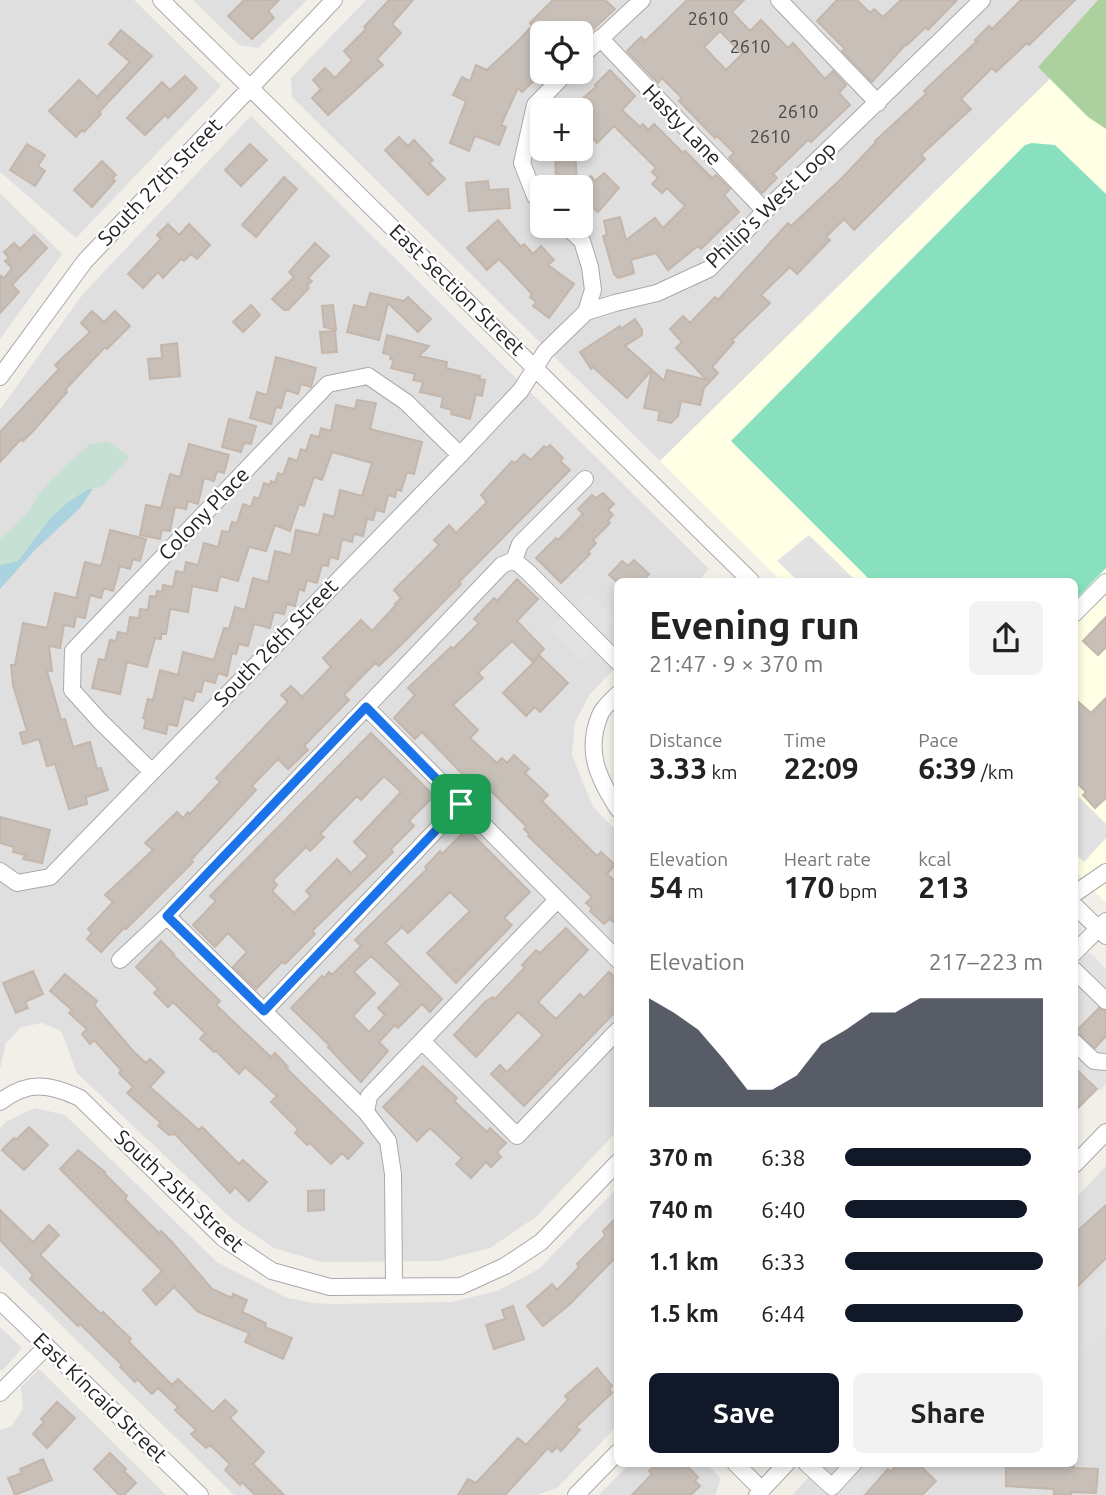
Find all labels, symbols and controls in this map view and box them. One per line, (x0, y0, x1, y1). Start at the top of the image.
house number: 2610 (688, 8, 728, 28)
map controls (530, 21, 593, 238)
button: locate (530, 21, 593, 84)
house number: 2610 (730, 36, 770, 56)
street label: Hasty Lane (638, 79, 727, 170)
button: + (530, 98, 593, 161)
house number: 2610 (778, 101, 818, 121)
street label: South 27th Street (92, 113, 226, 250)
house number: 2610 (750, 126, 790, 146)
street label: Philip's West Loop (700, 136, 840, 272)
button: − (530, 175, 593, 238)
street label: East Section Street (385, 219, 530, 360)
street label: Colony Place (153, 462, 254, 565)
street label: South 26th Street (208, 574, 342, 711)
button: share (969, 601, 1043, 675)
text: Evening run (649, 604, 860, 646)
text: 21:47 · 9 × 370 m (649, 651, 823, 676)
text: Distance (649, 729, 723, 751)
text: Time (784, 729, 826, 751)
text: Pace (918, 729, 959, 751)
text: 3.33 (649, 751, 707, 785)
text: 22:09 (784, 751, 859, 785)
text: 6:39 (918, 751, 976, 785)
text: km (707, 761, 737, 783)
text: /km (976, 761, 1014, 783)
pin (431, 774, 491, 834)
icon: arrive (442, 785, 480, 823)
text: Elevation (649, 848, 728, 870)
text: Heart rate (784, 848, 871, 870)
text: kcal (918, 848, 951, 870)
text: 54 (649, 870, 683, 904)
text: 170 (784, 870, 834, 904)
text: 213 (918, 870, 969, 904)
text: m (683, 880, 704, 902)
text: bpm (834, 880, 877, 902)
text: Elevation (649, 949, 745, 974)
text: 217–223 m (929, 949, 1043, 974)
street label: South 25th Street (110, 1124, 249, 1256)
text: 370 m (649, 1145, 713, 1170)
text: 6:38 (761, 1145, 806, 1170)
text: 740 m (649, 1197, 713, 1222)
text: 6:40 (761, 1197, 806, 1222)
text: 1.1 km (649, 1249, 719, 1274)
text: 6:33 (761, 1249, 806, 1274)
text: 1.5 km (649, 1301, 719, 1326)
text: 6:44 (761, 1301, 806, 1326)
street label: East Kincaid Street (29, 1327, 172, 1467)
button: Save (649, 1373, 839, 1453)
button: Share (853, 1373, 1043, 1453)

